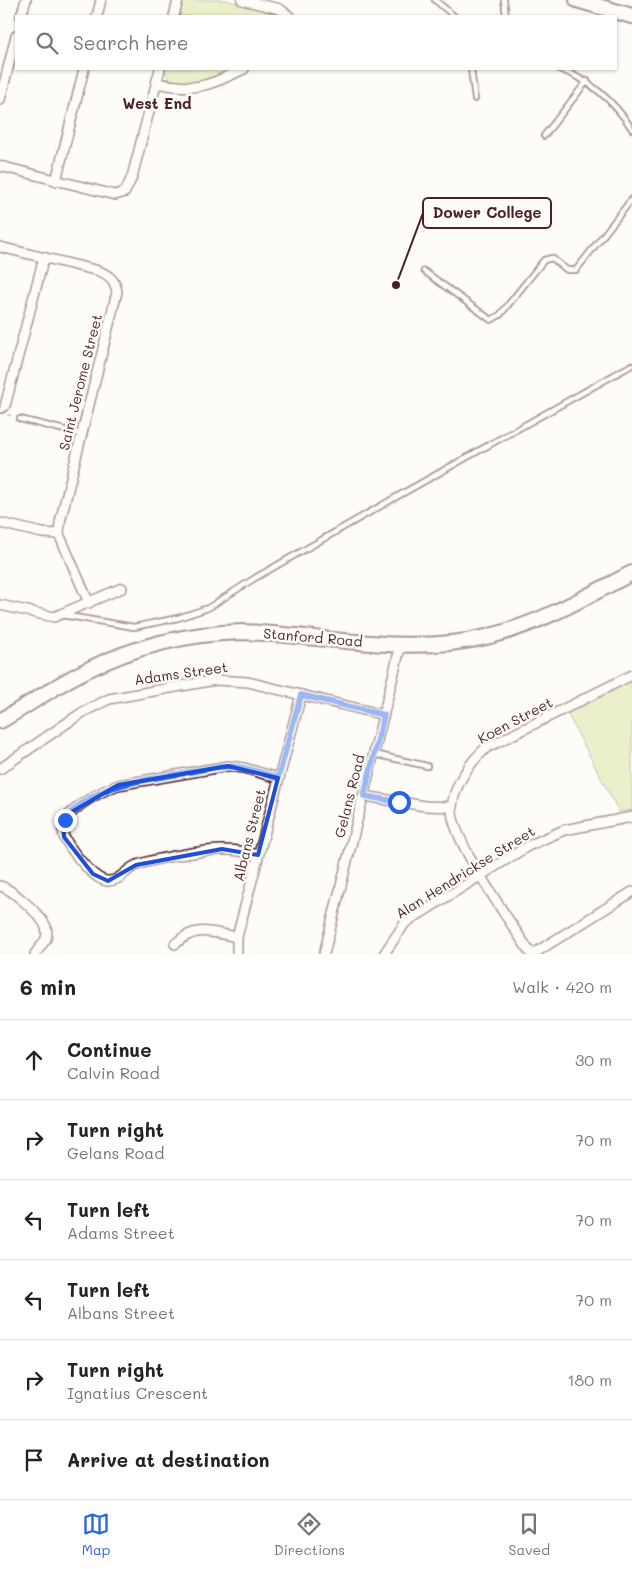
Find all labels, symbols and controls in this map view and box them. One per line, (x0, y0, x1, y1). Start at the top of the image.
search box (15, 15, 617, 70)
icon: search (33, 29, 61, 57)
text: Search here (73, 30, 189, 55)
district label: West End (122, 93, 192, 113)
callout: Dower College (423, 198, 551, 228)
text: Dower College (433, 202, 541, 222)
street label: Saint Jerome Street (54, 312, 106, 452)
street label: Stanford Road (263, 623, 364, 651)
street label: Adams Street (133, 657, 229, 689)
street label: Koen Street (474, 692, 556, 748)
street label: Gelans Road (329, 752, 369, 840)
street label: Albans Street (228, 787, 270, 883)
route start (388, 791, 411, 814)
route end (54, 809, 77, 832)
street label: Alan Hendrickse Street (392, 821, 538, 923)
text: 6 min (20, 973, 76, 1000)
text: Walk · 420 m (512, 976, 612, 997)
text: Continue (67, 1037, 152, 1062)
icon: ahead (20, 1046, 48, 1074)
text: 30 m (575, 1049, 612, 1070)
text: Calvin Road (67, 1062, 160, 1083)
text: Turn right (67, 1117, 164, 1142)
icon: right (20, 1126, 48, 1154)
text: 70 m (575, 1129, 612, 1150)
text: Gelans Road (67, 1142, 164, 1163)
text: Turn left (67, 1197, 150, 1222)
icon: left (20, 1206, 48, 1234)
text: 70 m (575, 1209, 612, 1230)
text: Adams Street (67, 1222, 175, 1243)
text: Turn left (67, 1277, 150, 1302)
icon: left (20, 1286, 48, 1314)
text: 70 m (575, 1289, 612, 1310)
text: Albans Street (67, 1302, 175, 1323)
text: Turn right (67, 1357, 164, 1382)
icon: right (20, 1366, 48, 1394)
text: 180 m (567, 1369, 612, 1390)
text: Ignatius Crescent (67, 1382, 208, 1403)
icon: arrive (20, 1446, 48, 1474)
text: Arrive at destination (67, 1447, 270, 1472)
tab: Map (82, 1510, 110, 1559)
tab: Directions (274, 1510, 345, 1559)
tab: Saved (509, 1510, 550, 1559)

